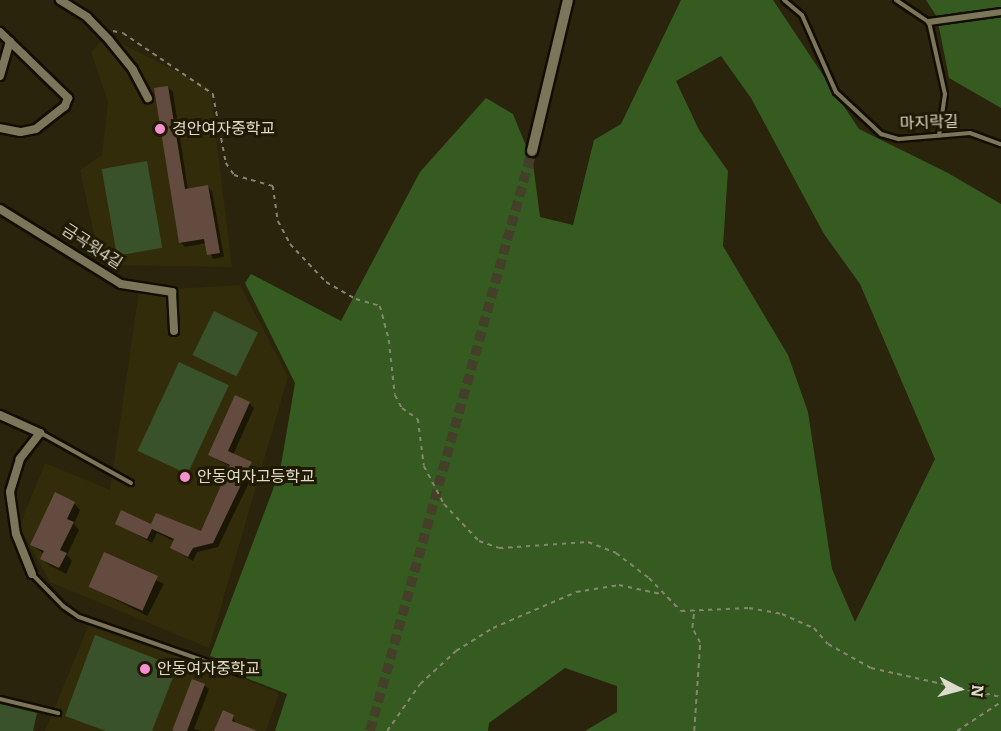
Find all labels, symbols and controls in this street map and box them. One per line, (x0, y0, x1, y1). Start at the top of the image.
street label: 마지락길 (899, 112, 959, 134)
place label: 경안여자중학교 (172, 119, 275, 139)
marker: 경안여자중학교 (153, 122, 167, 136)
street label: 금곡윗4길 (58, 220, 126, 274)
place label: 안동여자고등학교 (197, 467, 315, 487)
marker: 안동여자고등학교 (178, 470, 192, 484)
place label: 안동여자중학교 (157, 659, 260, 679)
north arrow (929, 659, 989, 719)
marker: 안동여자중학교 (138, 662, 152, 676)
text: N (967, 684, 987, 698)

